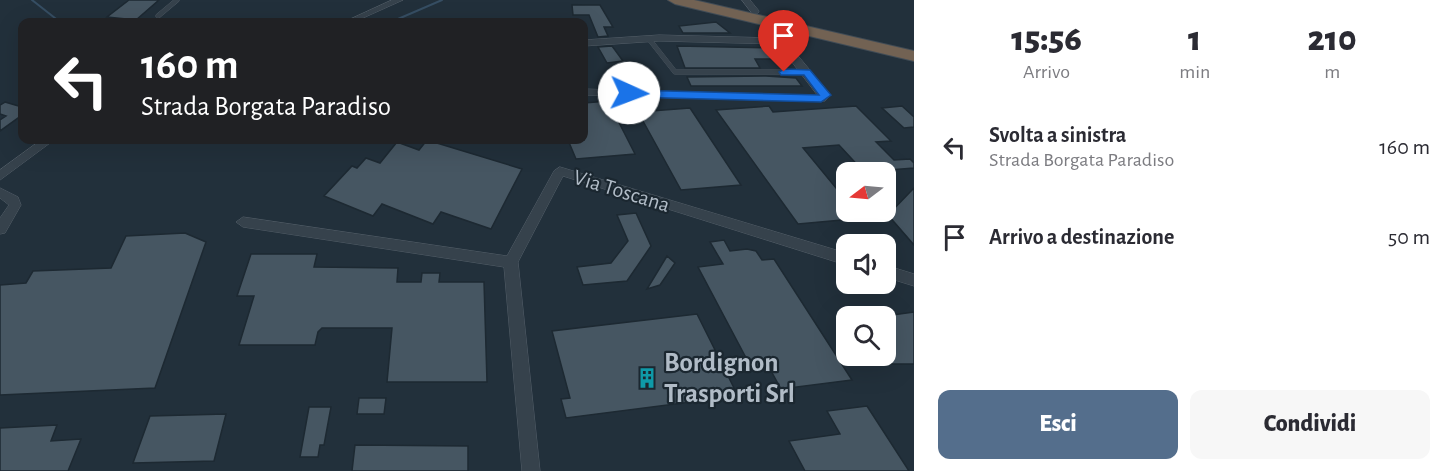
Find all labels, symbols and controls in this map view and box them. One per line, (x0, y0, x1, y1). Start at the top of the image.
pin (758, 10, 809, 72)
icon: arrive (767, 19, 800, 52)
text: 15:56 (1011, 21, 1082, 57)
text: 1 (1188, 21, 1201, 57)
text: 210 (1308, 21, 1357, 57)
icon: left (42, 42, 120, 120)
text: 160 m (141, 44, 239, 86)
position arrow (597, 61, 661, 125)
text: Arrivo (1023, 62, 1070, 82)
text: min (1179, 62, 1210, 82)
text: m (1324, 62, 1340, 82)
text: Strada Borgata Paradiso (141, 93, 391, 120)
text: Svolta a sinistra (989, 124, 1126, 146)
icon: left (938, 131, 971, 164)
text: 160 m (1379, 136, 1430, 158)
text: Strada Borgata Paradiso (989, 150, 1174, 170)
north arrow (836, 162, 896, 222)
map controls (836, 162, 896, 366)
street label: Via Toscana (571, 166, 673, 216)
icon: arrive (938, 221, 971, 254)
text: Arrivo a destinazione (989, 226, 1174, 248)
text: 50 m (1388, 226, 1430, 248)
button: sound (836, 234, 896, 294)
button: search (836, 306, 896, 366)
place label: Bordignon Trasporti Srl (664, 349, 795, 407)
building icon: Bordignon Trasporti Srl (635, 366, 659, 390)
button: Esci (938, 390, 1178, 459)
button: Condividi (1190, 390, 1430, 459)

